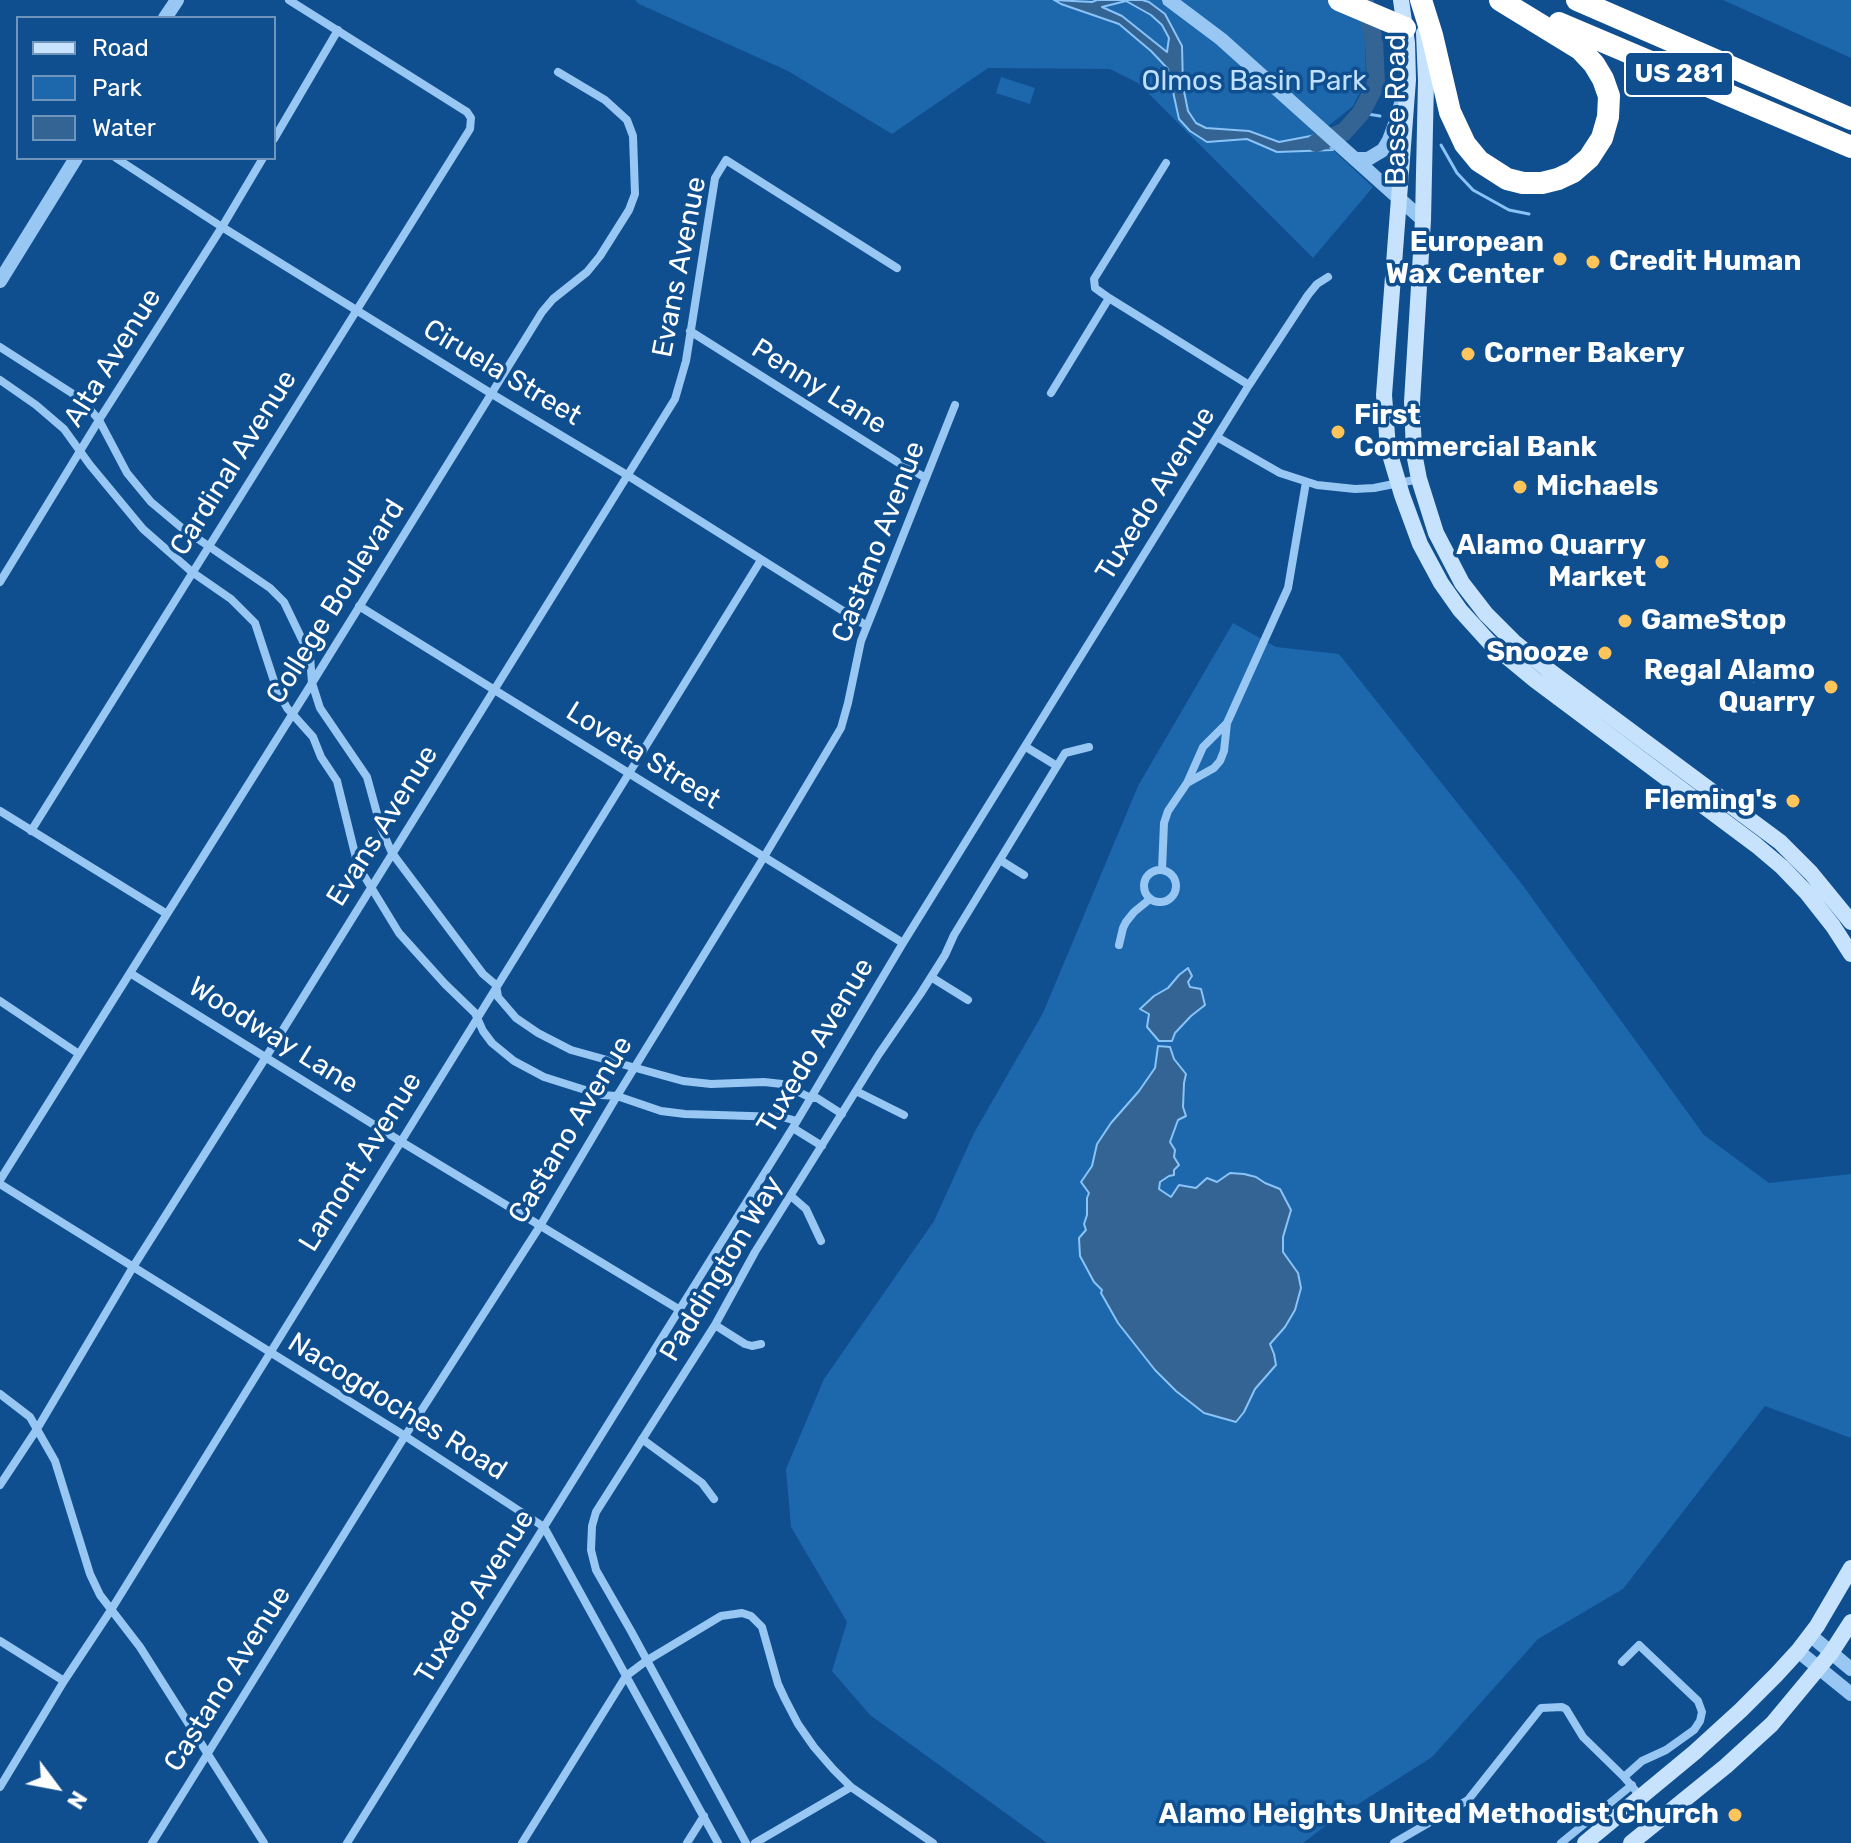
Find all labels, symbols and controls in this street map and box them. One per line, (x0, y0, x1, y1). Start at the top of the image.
legend (16, 16, 276, 160)
text: Road (92, 34, 149, 62)
street label: Basse Road (1380, 34, 1414, 186)
road number: US 281 (1625, 52, 1733, 96)
park label: Olmos Basin Park (1141, 65, 1367, 99)
text: Park (92, 74, 142, 102)
text: Water (92, 114, 156, 142)
street label: Evans Avenue (646, 174, 714, 360)
place label: European Wax Center (1386, 226, 1544, 292)
place label: Credit Human (1609, 245, 1802, 279)
marker: European Wax Center (1551, 250, 1569, 268)
marker: Credit Human (1584, 253, 1602, 271)
street label: Alta Avenue (57, 283, 169, 433)
street label: Ciruela Street (417, 313, 587, 433)
street label: Penny Lane (745, 332, 893, 442)
place label: Corner Bakery (1484, 337, 1685, 371)
marker: Corner Bakery (1459, 345, 1477, 363)
street label: Cardinal Avenue (164, 364, 304, 562)
place label: First Commercial Bank (1354, 399, 1597, 465)
street label: Tuxedo Avenue (1089, 401, 1223, 587)
marker: First Commercial Bank (1329, 423, 1347, 441)
street label: Castano Avenue (825, 437, 933, 647)
place label: Michaels (1536, 470, 1659, 504)
marker: Michaels (1511, 478, 1529, 496)
street label: College Boulevard (260, 494, 412, 710)
place label: Alamo Quarry Market (1456, 529, 1646, 595)
marker: Alamo Quarry Market (1653, 553, 1671, 571)
place label: GameStop (1641, 604, 1786, 638)
marker: GameStop (1616, 612, 1634, 630)
place label: Snooze (1486, 636, 1589, 670)
marker: Snooze (1596, 644, 1614, 662)
place label: Regal Alamo Quarry (1644, 654, 1815, 720)
marker: Regal Alamo Quarry (1822, 678, 1840, 696)
street label: Loveta Street (560, 695, 726, 817)
street label: Evans Avenue (320, 739, 446, 913)
place label: Fleming's (1644, 784, 1777, 818)
marker: Fleming's (1784, 792, 1802, 810)
street label: Tuxedo Avenue (750, 952, 882, 1140)
street label: Woodway Lane (182, 970, 364, 1102)
street label: Castano Avenue (502, 1030, 640, 1230)
street label: Lamont Avenue (292, 1066, 430, 1258)
street label: Paddington Way (653, 1170, 791, 1368)
street label: Nacogdoches Road (281, 1326, 513, 1488)
street label: Tuxedo Avenue (408, 1504, 542, 1690)
street label: Castano Avenue (157, 1580, 299, 1778)
north arrow (16, 1747, 96, 1827)
text: N (61, 1786, 92, 1814)
place label: Alamo Heights United Methodist Church (1159, 1798, 1719, 1832)
marker: Alamo Heights United Methodist Church (1726, 1806, 1744, 1824)

